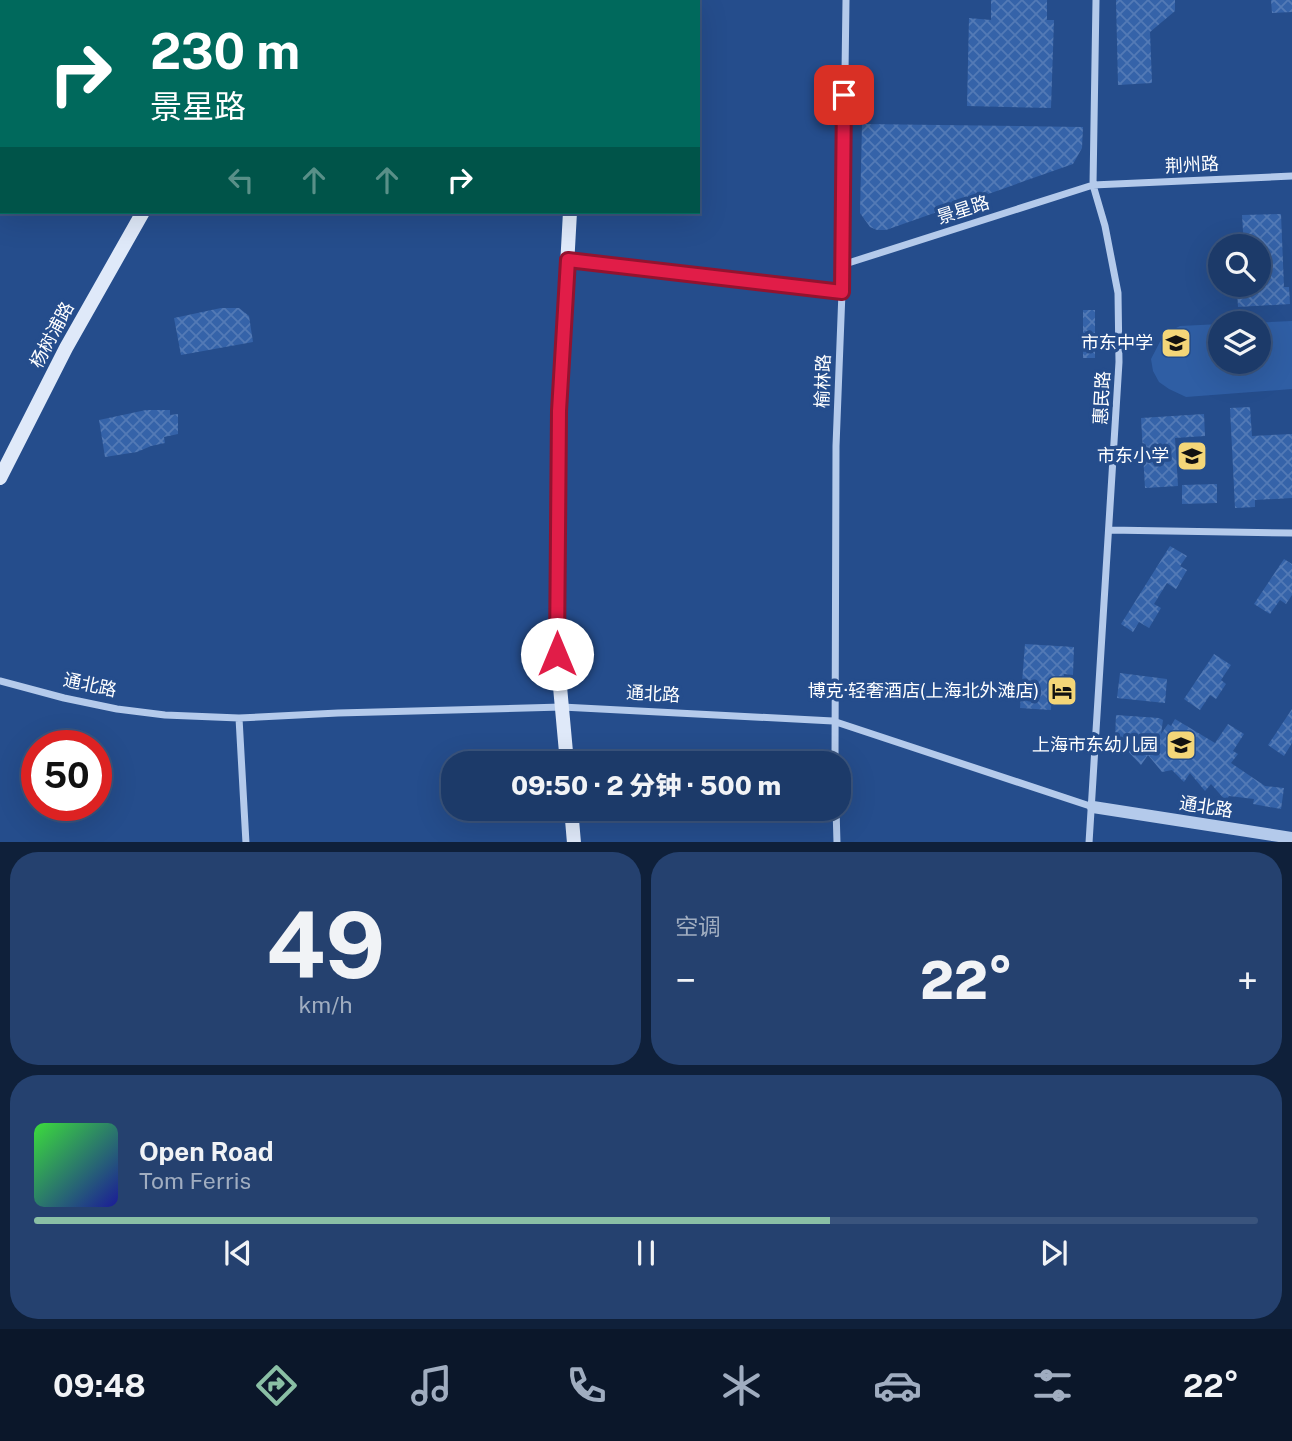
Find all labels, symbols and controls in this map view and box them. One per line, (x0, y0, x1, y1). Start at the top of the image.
text: 230 m (150, 22, 300, 80)
icon: right (35, 28, 126, 119)
pin (814, 65, 874, 125)
icon: arrive (825, 76, 863, 114)
text: 景星路 (150, 88, 246, 125)
street label: 荆州路 (1164, 153, 1219, 176)
icon: left (222, 161, 260, 199)
icon: ahead (295, 161, 333, 199)
icon: ahead (368, 161, 406, 199)
icon: right (441, 161, 479, 199)
street label: 景星路 (934, 191, 992, 228)
map controls (1208, 234, 1271, 374)
button: search (1208, 234, 1271, 297)
street label: 杨树浦路 (25, 298, 78, 371)
button: layers (1208, 311, 1271, 374)
school or university icon: 市东中学 (1159, 326, 1193, 360)
place label: 市东中学 (1081, 332, 1153, 353)
street label: 榆林路 (811, 354, 834, 408)
street label: 惠民路 (1090, 370, 1113, 425)
school or university icon: 市东小学 (1175, 439, 1209, 473)
place label: 市东小学 (1097, 445, 1169, 466)
position arrow (520, 617, 594, 691)
street label: 通北路 (62, 669, 119, 700)
hotel icon: 博克·轻奢酒店(上海北外滩店) (1045, 674, 1079, 708)
place label: 博克·轻奢酒店(上海北外滩店) (808, 680, 1039, 701)
street label: 通北路 (626, 682, 681, 705)
school or university icon: 上海市东幼儿园 (1164, 728, 1198, 762)
speed limit sign: 50 (21, 730, 112, 821)
place label: 上海市东幼儿园 (1032, 734, 1158, 755)
text: 09:50 · 2 分钟 · 500 m (511, 770, 781, 801)
street label: 通北路 (1178, 792, 1234, 821)
text: 49 (266, 892, 385, 998)
text: 空调 (675, 913, 721, 940)
text: 22° (920, 950, 1013, 1011)
text: − (675, 958, 696, 1003)
text: + (1237, 958, 1258, 1003)
text: km/h (298, 991, 353, 1018)
text: Open Road (139, 1136, 274, 1167)
text: Tom Ferris (139, 1167, 251, 1194)
icon: previous (219, 1234, 257, 1272)
icon: pause (627, 1234, 665, 1272)
icon: next (1035, 1234, 1073, 1272)
icon: directions (252, 1361, 301, 1410)
icon: music (407, 1361, 456, 1410)
icon: phone (562, 1361, 611, 1410)
icon: climate (717, 1361, 766, 1410)
icon: car (873, 1361, 922, 1410)
icon: filters (1028, 1361, 1077, 1410)
text: 09:48 (53, 1367, 146, 1404)
text: 22° (1183, 1367, 1239, 1404)

